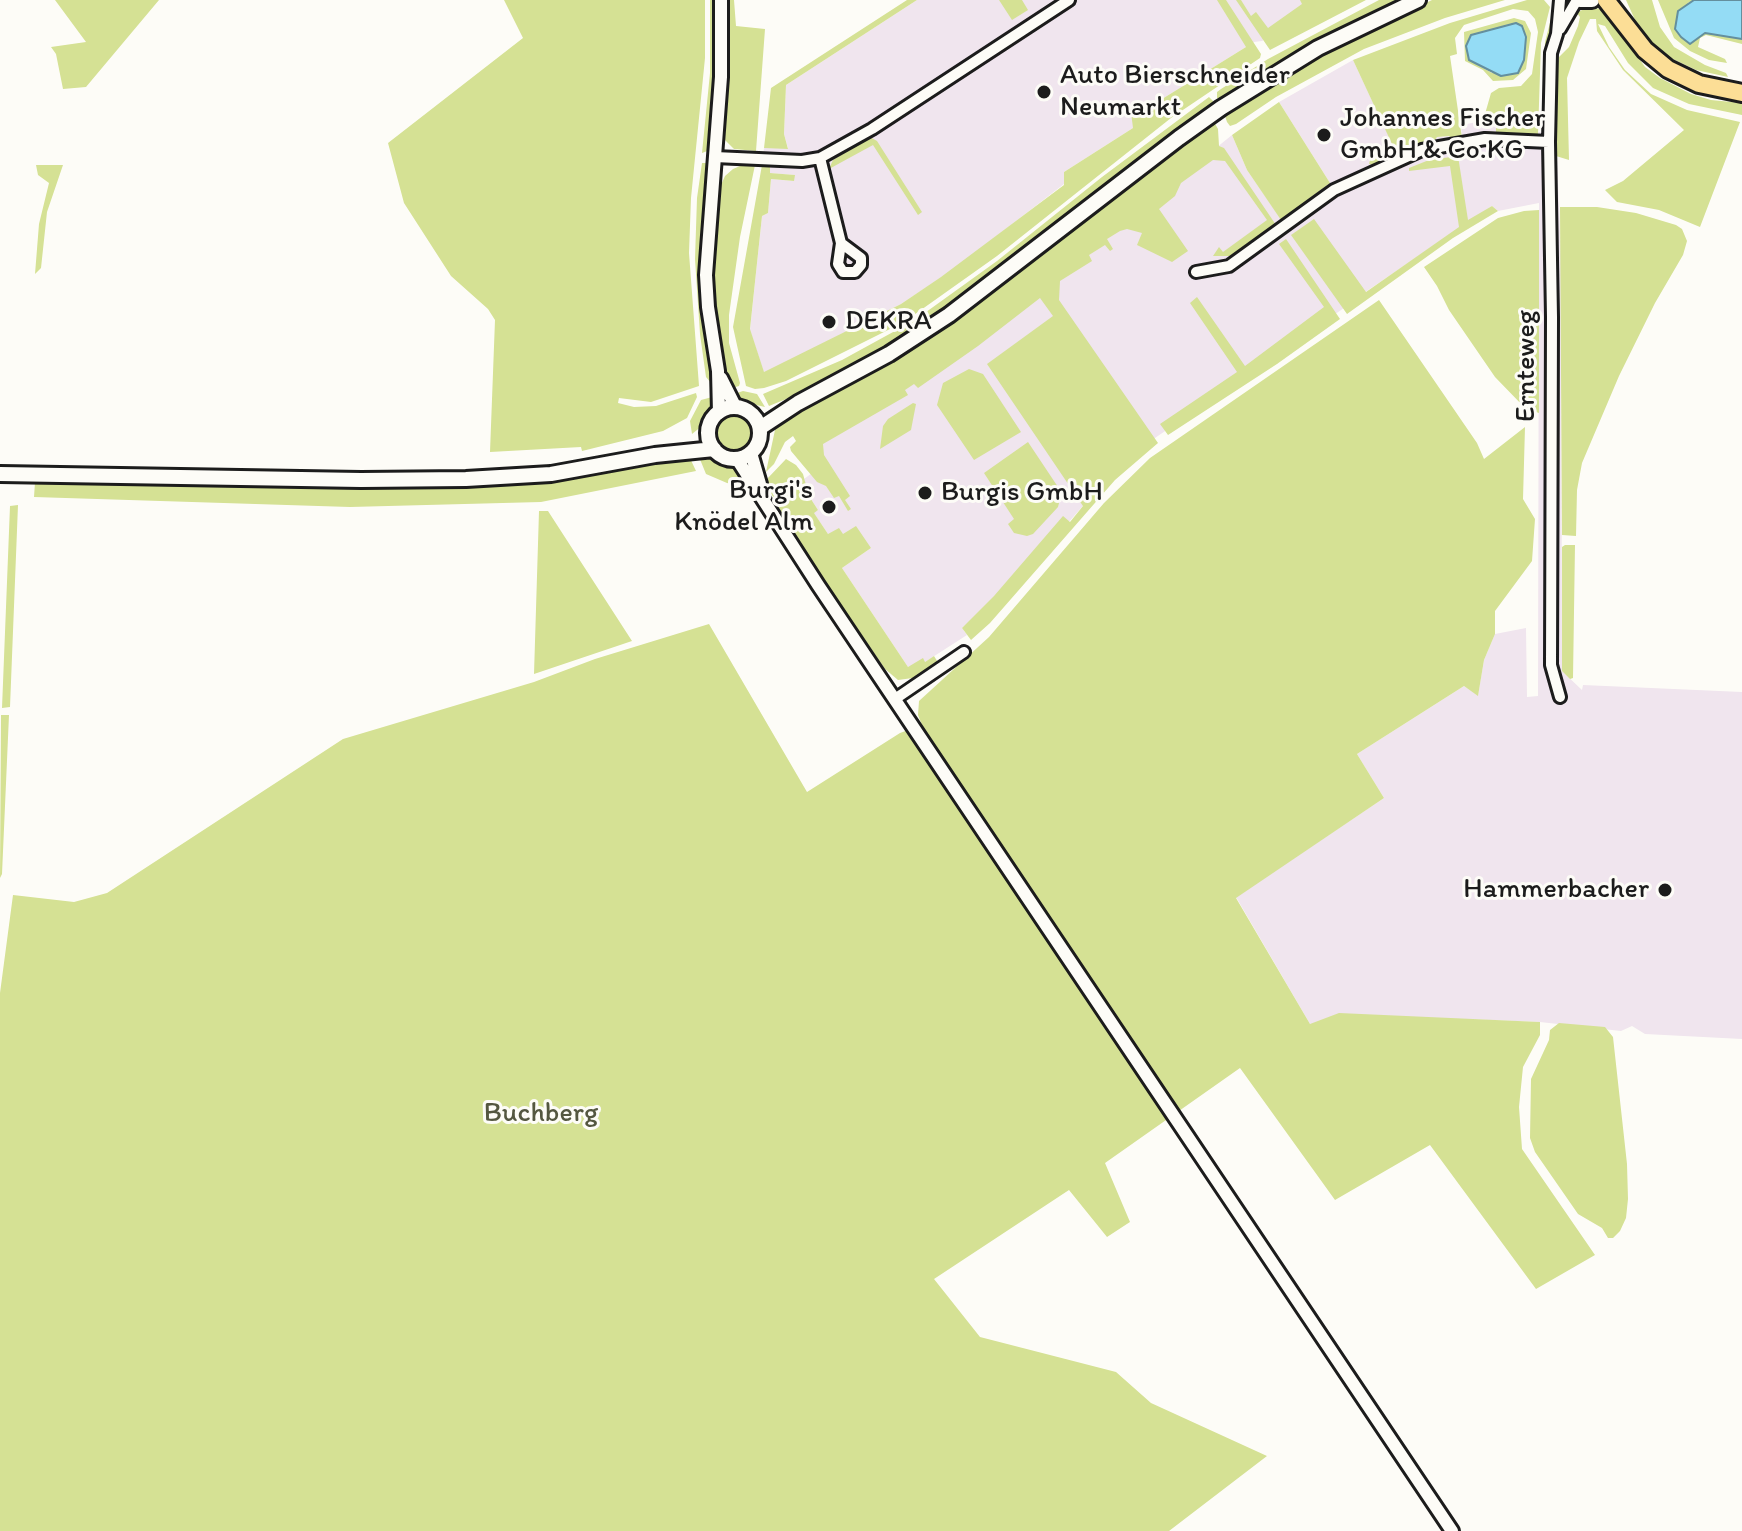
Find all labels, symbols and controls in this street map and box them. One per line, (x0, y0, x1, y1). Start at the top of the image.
place label: Auto Bierschneider Neumarkt (1060, 59, 1290, 125)
marker: Auto Bierschneider Neumarkt (1035, 83, 1053, 101)
place label: Johannes Fischer GmbH & Co.KG (1340, 102, 1545, 168)
marker: Johannes Fischer GmbH & Co.KG (1315, 126, 1333, 144)
place label: DEKRA (845, 305, 932, 339)
street label: Ernteweg (1510, 310, 1544, 422)
marker: DEKRA (820, 313, 838, 331)
place label: Burgi's Knödel Alm (674, 474, 813, 540)
place label: Burgis GmbH (941, 476, 1103, 510)
marker: Burgis GmbH (916, 484, 934, 502)
marker: Burgi's Knödel Alm (820, 498, 838, 516)
place label: Hammerbacher (1463, 873, 1649, 907)
marker: Hammerbacher (1656, 881, 1674, 899)
park label: Buchberg (484, 1097, 598, 1131)

